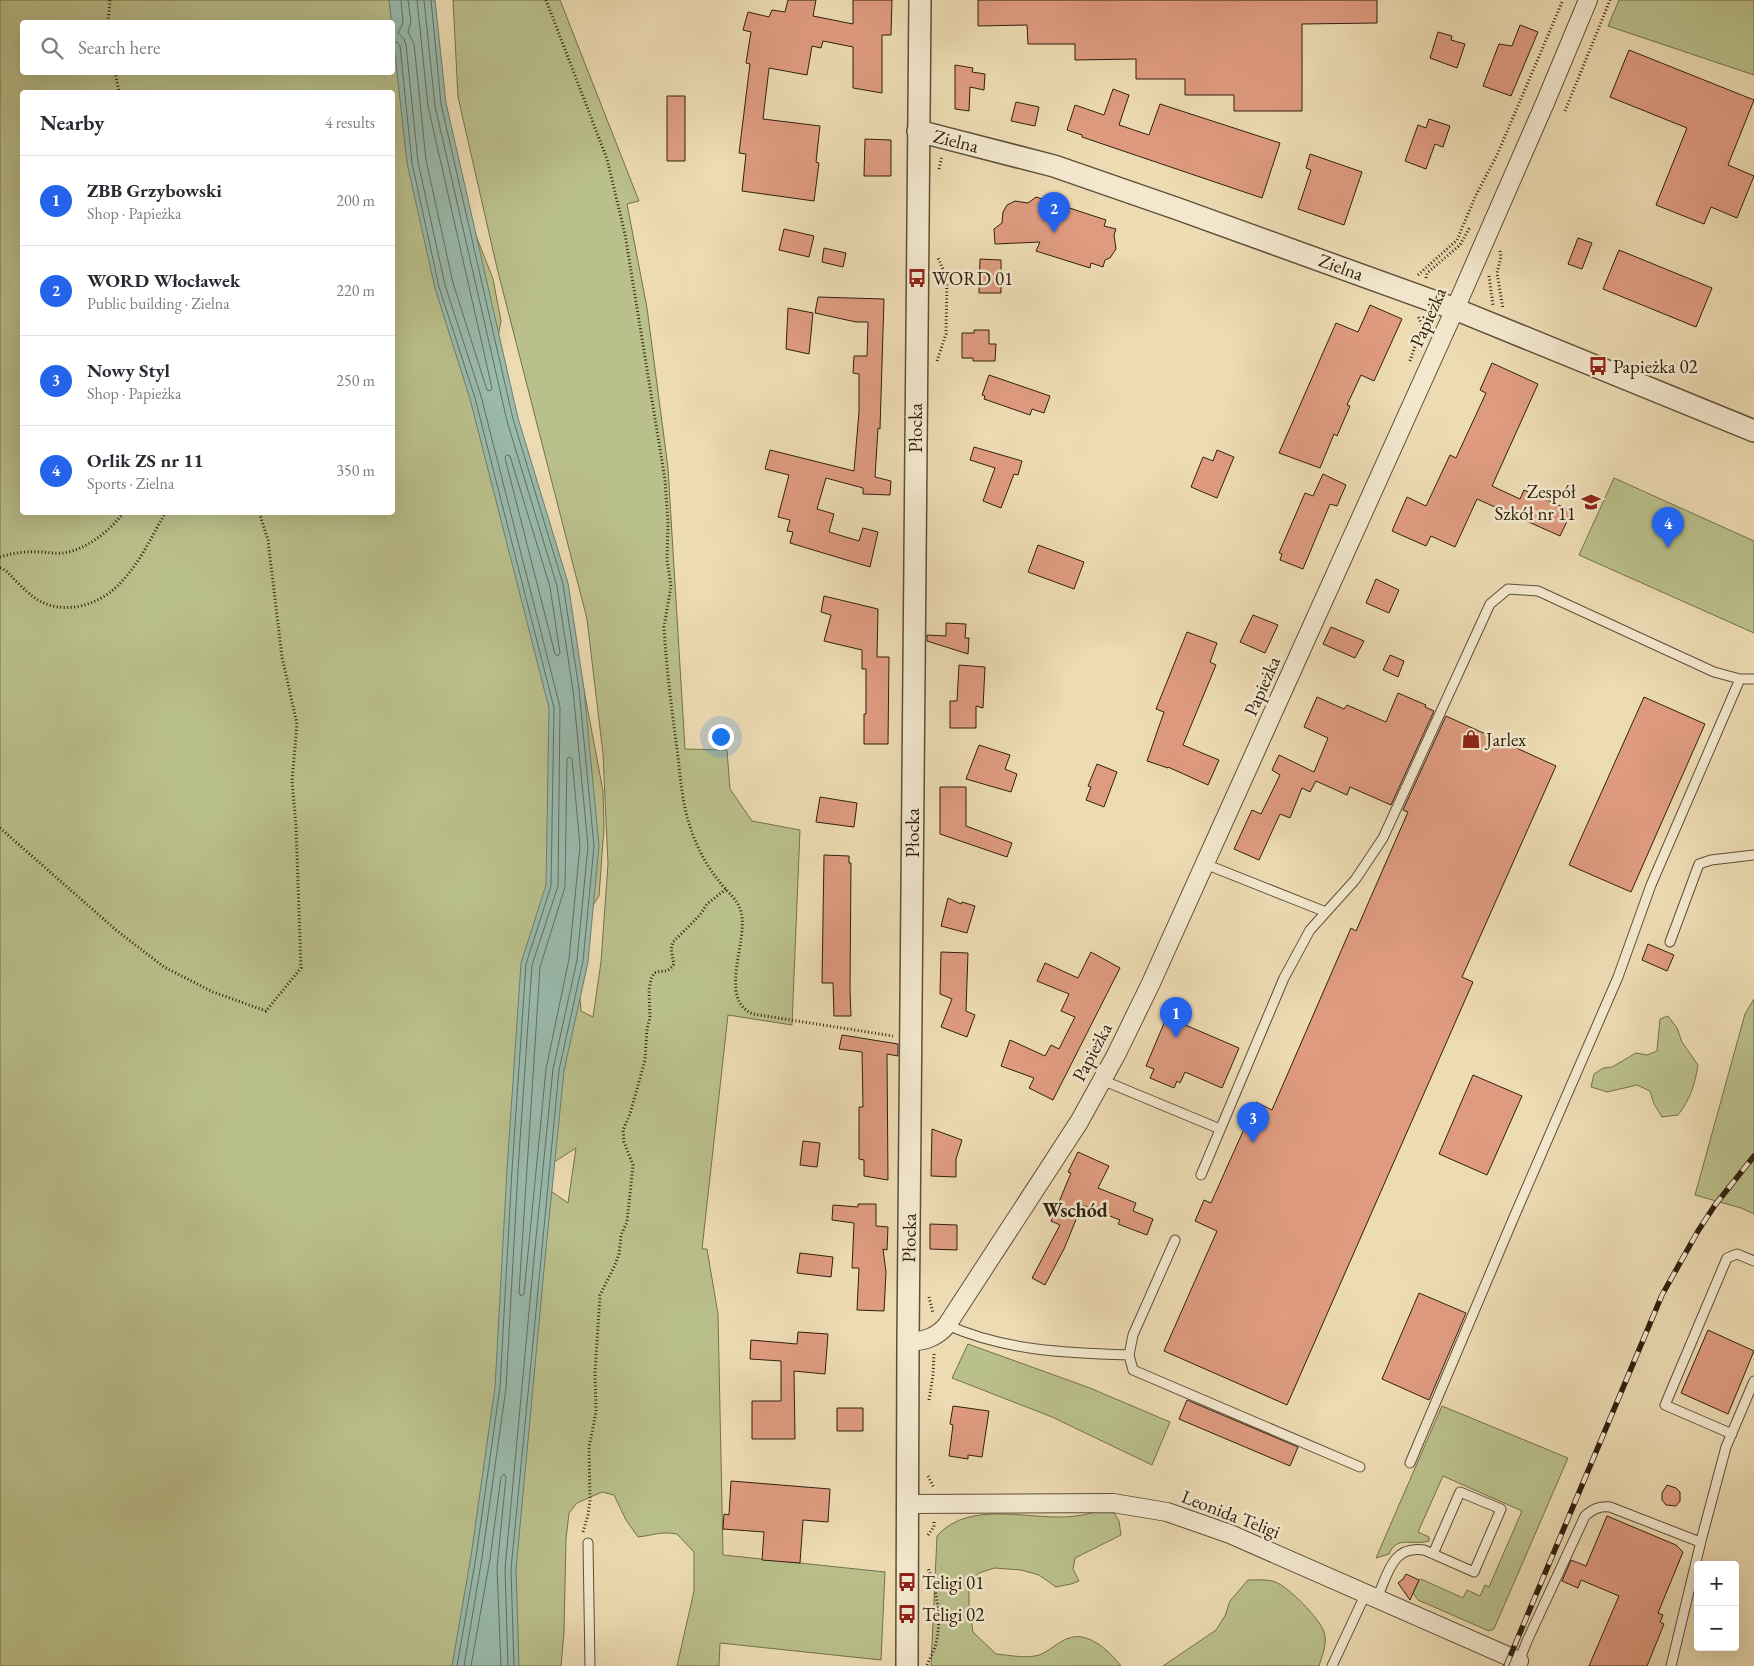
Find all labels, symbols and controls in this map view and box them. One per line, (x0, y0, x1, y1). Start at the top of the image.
search box (20, 20, 395, 75)
icon: search (38, 34, 66, 62)
text: Search here (78, 35, 160, 60)
text: Nearby (40, 109, 104, 136)
text: 4 results (325, 112, 375, 133)
street label: Zielna (931, 123, 982, 159)
text: ZBB Grzybowski (87, 178, 222, 203)
text: 1 (52, 190, 60, 211)
text: 200 m (336, 190, 375, 211)
pin: 2 (1038, 192, 1070, 233)
text: Shop · Papieżka (87, 203, 181, 224)
street label: Zielna (1315, 247, 1367, 287)
place label: WORD 01 (932, 266, 1013, 291)
bus stop icon: WORD 01 (906, 267, 928, 289)
text: WORD Włocławek (87, 268, 240, 293)
text: 2 (52, 280, 60, 301)
text: 220 m (336, 280, 375, 301)
street label: Papieżka (1404, 283, 1452, 351)
text: Public building · Zielna (87, 293, 230, 314)
place label: Papieżka 02 (1613, 354, 1698, 379)
bus stop icon: Papieżka 02 (1587, 355, 1609, 377)
text: Nowy Styl (87, 358, 170, 383)
text: 3 (52, 370, 60, 391)
text: 250 m (336, 370, 375, 391)
text: Shop · Papieżka (87, 383, 181, 404)
street label: Płocka (903, 403, 928, 453)
text: Orlik ZS nr 11 (87, 448, 204, 473)
text: 4 (52, 460, 60, 481)
text: 350 m (336, 460, 375, 481)
text: Sports · Zielna (87, 473, 174, 494)
place label: Zespół Szkół nr 11 (1494, 479, 1576, 526)
school or university icon: Zespół Szkół nr 11 (1580, 491, 1602, 513)
pin: 4 (1652, 507, 1684, 548)
street label: Papieżka (1238, 652, 1286, 720)
your location (708, 724, 734, 750)
place label: Jarlex (1484, 727, 1527, 752)
shop icon: Jarlex (1460, 728, 1482, 750)
street label: Płocka (900, 808, 925, 858)
pin: 1 (1160, 997, 1192, 1038)
street label: Papieżka (1066, 1018, 1118, 1086)
pin: 3 (1237, 1102, 1269, 1143)
district label: Wschód (1042, 1197, 1108, 1223)
street label: Płocka (896, 1213, 922, 1263)
street label: Leonida Teligi (1178, 1484, 1284, 1544)
map controls (1694, 1561, 1739, 1651)
button: + (1694, 1561, 1739, 1606)
place label: Teligi 01 (922, 1570, 984, 1595)
bus stop icon: Teligi 01 (896, 1571, 918, 1593)
place label: Teligi 02 (922, 1602, 984, 1627)
bus stop icon: Teligi 02 (896, 1603, 918, 1625)
button: − (1694, 1606, 1739, 1651)

